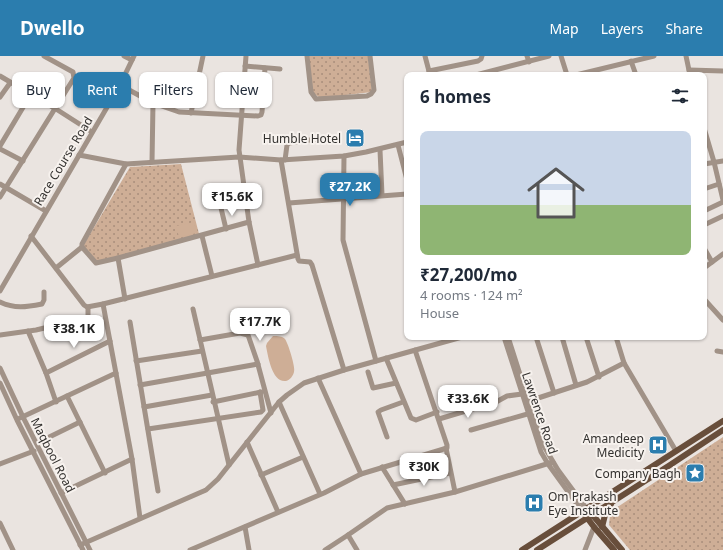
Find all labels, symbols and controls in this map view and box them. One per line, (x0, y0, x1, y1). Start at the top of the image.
text: Dwello (20, 15, 85, 41)
text: Map (550, 19, 579, 38)
text: Layers (601, 19, 643, 38)
text: Share (665, 19, 703, 38)
chip: Buy (12, 72, 65, 108)
chip: Rent (73, 72, 131, 108)
chip: Filters (139, 72, 207, 108)
chip: New (215, 72, 272, 108)
text: 6 homes (420, 85, 491, 108)
icon: filters (669, 85, 691, 107)
street label: Race Course Road (30, 113, 96, 209)
hotel icon: Humble Hotel (344, 127, 366, 149)
place label: Humble Hotel (263, 130, 341, 147)
icon: home (520, 157, 592, 229)
pin: ₹27.2K (317, 173, 383, 207)
text: ₹27.2K (329, 177, 371, 195)
pin: ₹15.6K (199, 183, 265, 217)
text: ₹15.6K (211, 187, 253, 205)
text: ₹27,200/mo (420, 263, 517, 286)
text: 4 rooms · 124 m² (420, 286, 523, 304)
text: House (420, 304, 459, 322)
pin: ₹17.7K (227, 308, 293, 342)
text: ₹17.7K (239, 312, 281, 330)
pin: ₹38.1K (41, 315, 107, 349)
text: ₹38.1K (53, 319, 95, 337)
street label: Lawrence Road (518, 370, 562, 456)
pin: ₹33.6K (435, 385, 501, 419)
text: ₹33.6K (447, 389, 489, 407)
street label: Maqbool Road (27, 415, 79, 495)
place label: Amandeep Medicity (583, 430, 645, 461)
hospital icon: Amandeep Medicity (647, 434, 669, 456)
pin: ₹30K (400, 453, 448, 487)
text: ₹30K (409, 457, 439, 475)
place icon: Company Bagh (684, 462, 706, 484)
place label: Company Bagh (595, 465, 681, 482)
place label: Om Prakash Eye Institute (548, 488, 618, 519)
hospital icon: Om Prakash Eye Institute (523, 492, 545, 514)

